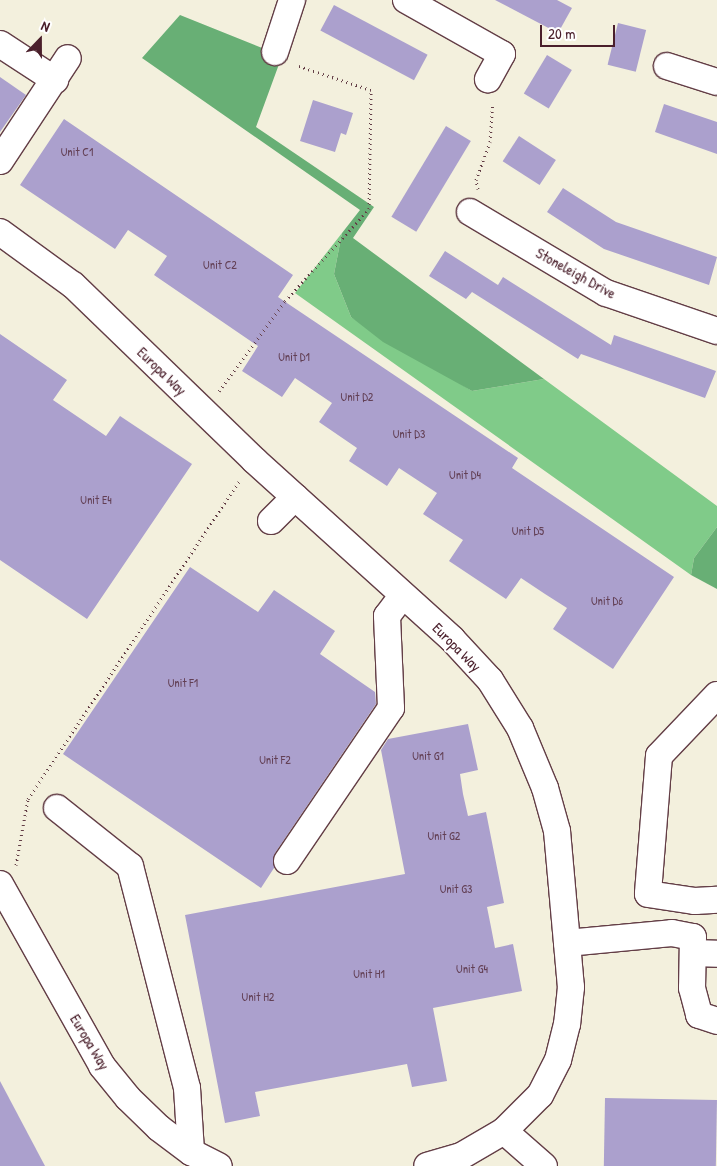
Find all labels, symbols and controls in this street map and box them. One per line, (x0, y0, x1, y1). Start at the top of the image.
north arrow (15, 15, 65, 65)
text: N (39, 15, 53, 36)
scale bar (542, 15, 617, 47)
text: 20 m (548, 23, 575, 44)
house number: Unit C1 (61, 145, 93, 159)
street label: Stoneleigh Drive (533, 244, 619, 302)
house number: Unit C2 (203, 258, 237, 272)
street label: Europa Way (134, 343, 190, 399)
house number: Unit D1 (278, 350, 310, 364)
house number: Unit D2 (341, 390, 373, 404)
house number: Unit D3 (393, 427, 425, 441)
house number: Unit D4 (449, 468, 481, 482)
house number: Unit E4 (80, 493, 112, 507)
house number: Unit D5 (512, 524, 544, 538)
house number: Unit D6 (591, 594, 623, 608)
street label: Europa Way (429, 619, 485, 675)
house number: Unit F1 (168, 676, 198, 690)
house number: Unit G1 (412, 749, 444, 763)
house number: Unit F2 (259, 753, 291, 767)
house number: Unit G2 (428, 829, 460, 843)
house number: Unit G3 (440, 882, 472, 896)
house number: Unit G4 (456, 962, 488, 976)
house number: Unit H1 (353, 967, 385, 981)
house number: Unit H2 (242, 990, 274, 1004)
street label: Europa Way (66, 1011, 114, 1073)

